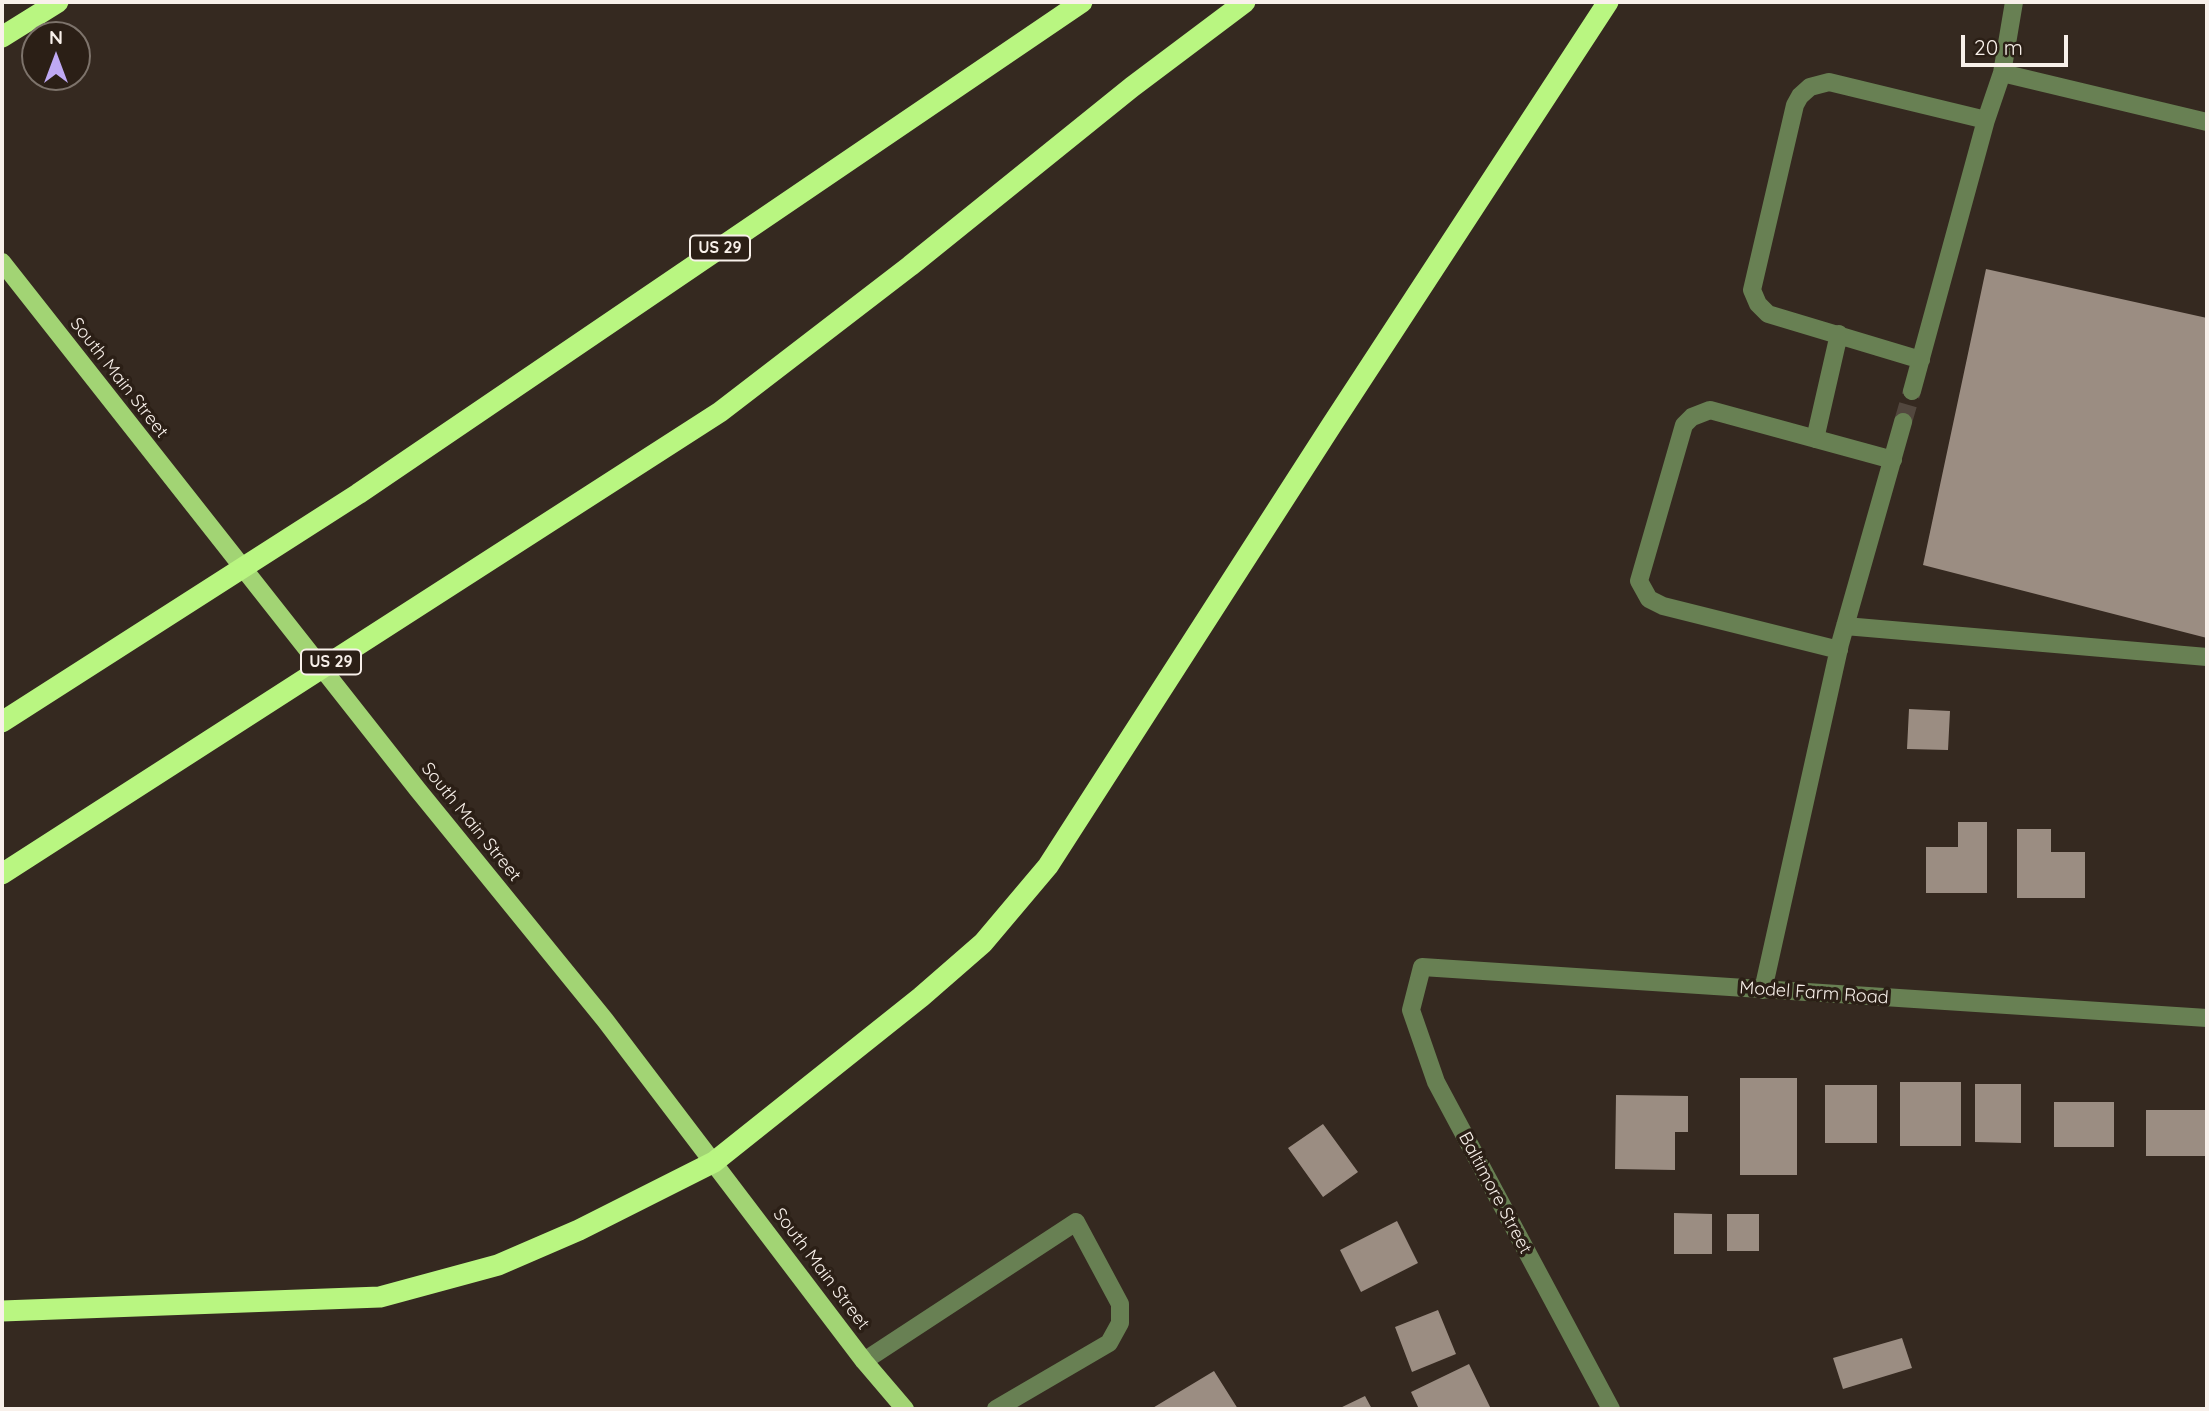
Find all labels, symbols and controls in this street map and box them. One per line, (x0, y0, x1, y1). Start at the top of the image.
north arrow (21, 21, 91, 91)
scale bar (1964, 21, 2071, 65)
text: N (49, 25, 63, 49)
text: 20 m (1974, 34, 2023, 60)
road number: US 29 (690, 236, 750, 260)
street label: South Main Street (65, 314, 173, 442)
road number: US 29 (301, 650, 361, 674)
street label: South Main Street (416, 758, 526, 886)
street label: Model Farm Road (1739, 977, 1889, 1009)
street label: Baltimore Street (1454, 1128, 1536, 1258)
street label: South Main Street (768, 1204, 874, 1334)

